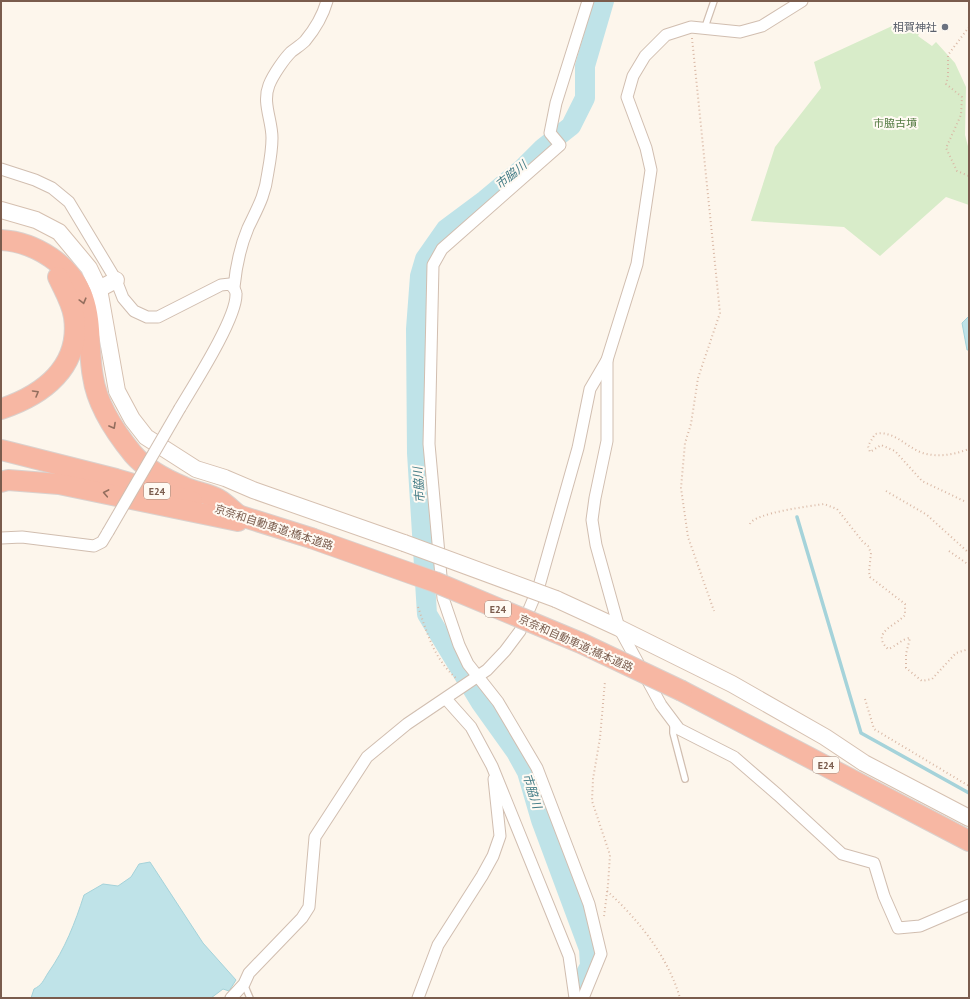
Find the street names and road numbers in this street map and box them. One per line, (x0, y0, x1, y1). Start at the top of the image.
road number: E24 (144, 483, 170, 499)
street label: 京奈和自動車道;橋本道路 (213, 501, 335, 553)
road number: E24 (485, 601, 511, 617)
street label: 京奈和自動車道;橋本道路 (517, 611, 635, 675)
road number: E24 (813, 757, 839, 773)

